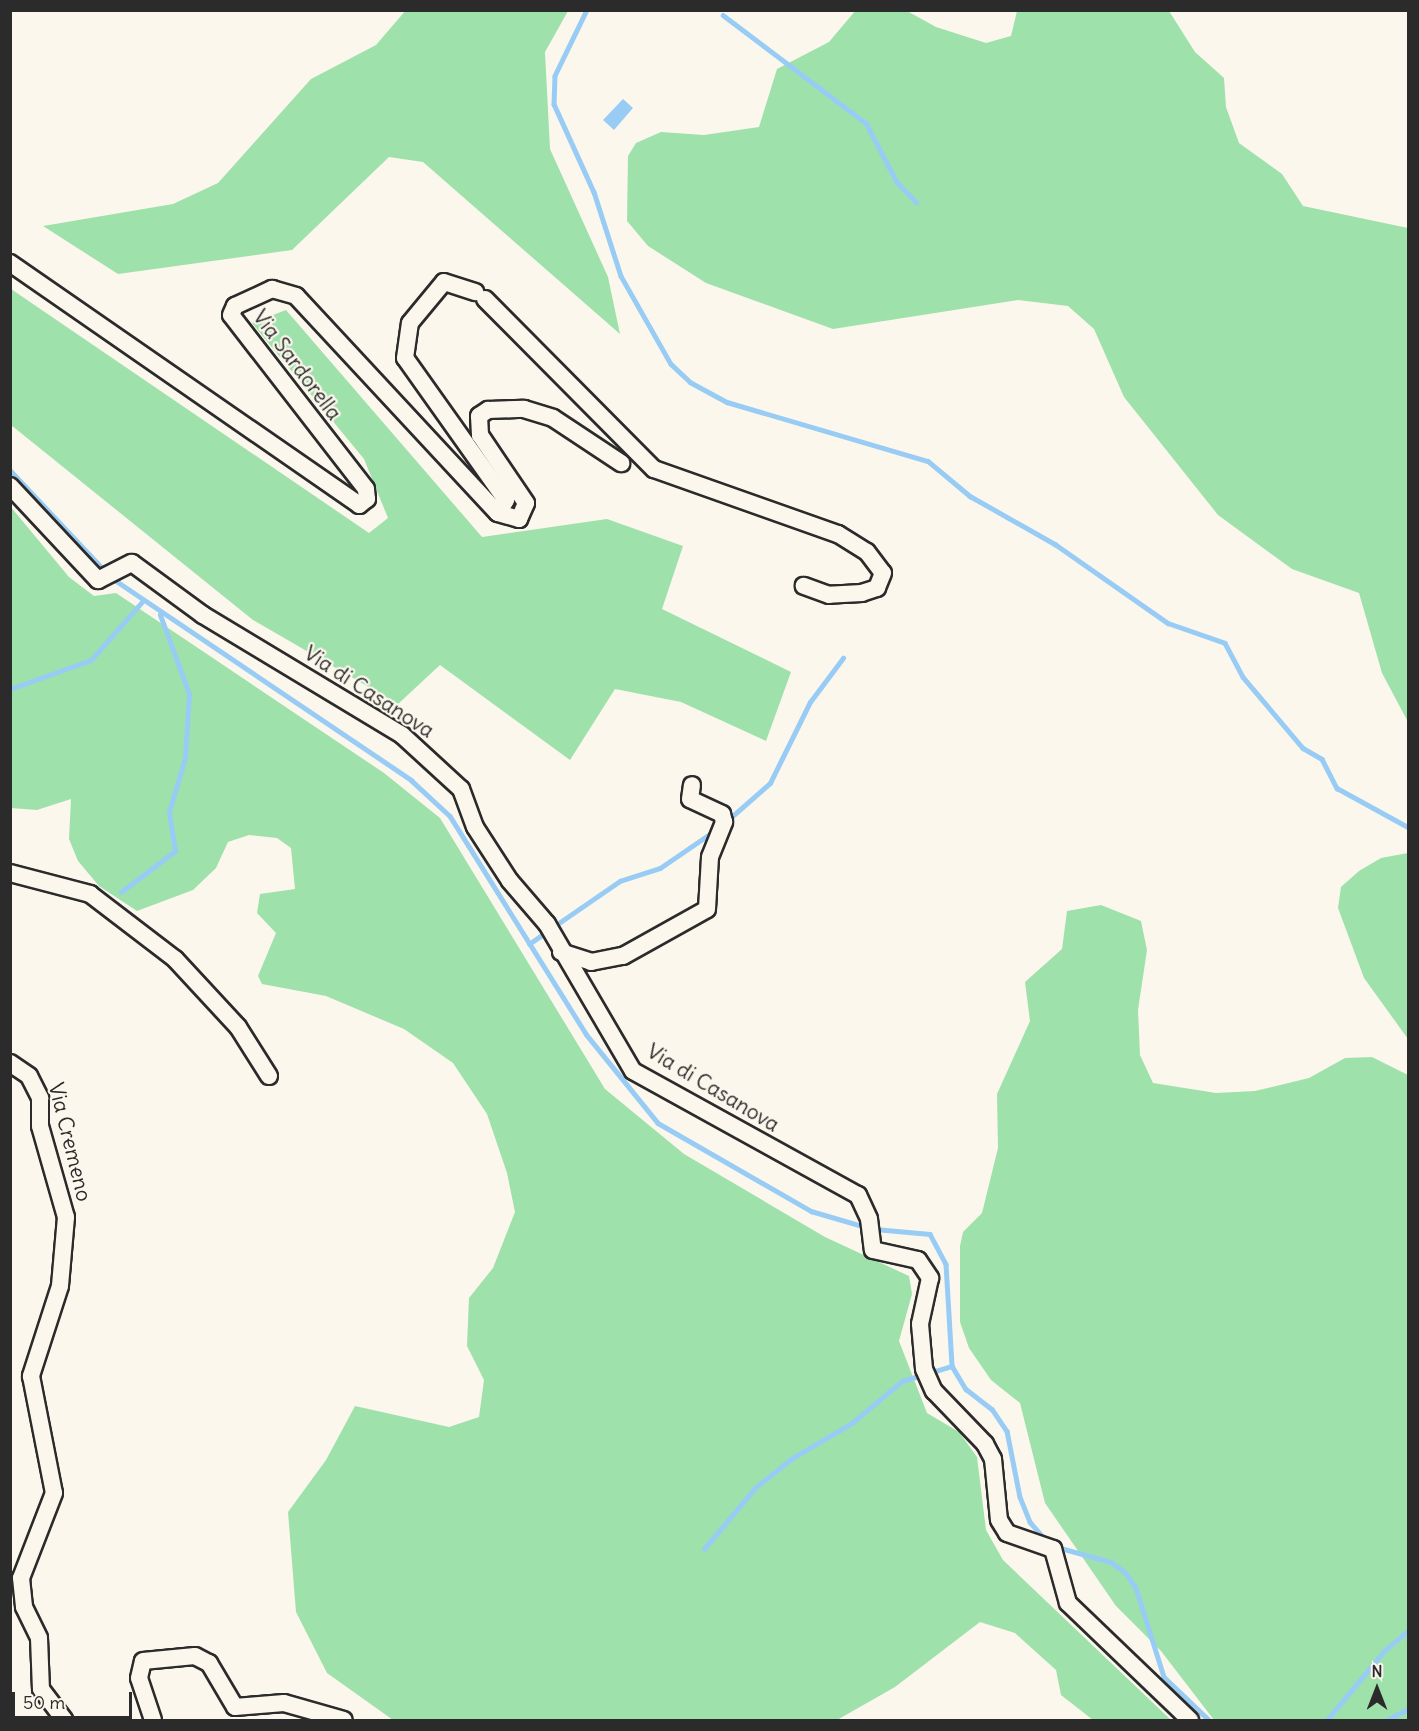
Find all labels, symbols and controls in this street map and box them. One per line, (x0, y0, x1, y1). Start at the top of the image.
street label: Via Sardorella (247, 305, 347, 425)
street label: Via di Casanova (299, 641, 439, 743)
street label: Via di Casanova (642, 1039, 784, 1137)
street label: Via Cremeno (43, 1080, 97, 1204)
north arrow (1347, 1659, 1407, 1719)
text: N (1371, 1661, 1383, 1681)
scale bar (15, 1680, 135, 1718)
text: 50 m (23, 1691, 65, 1714)

